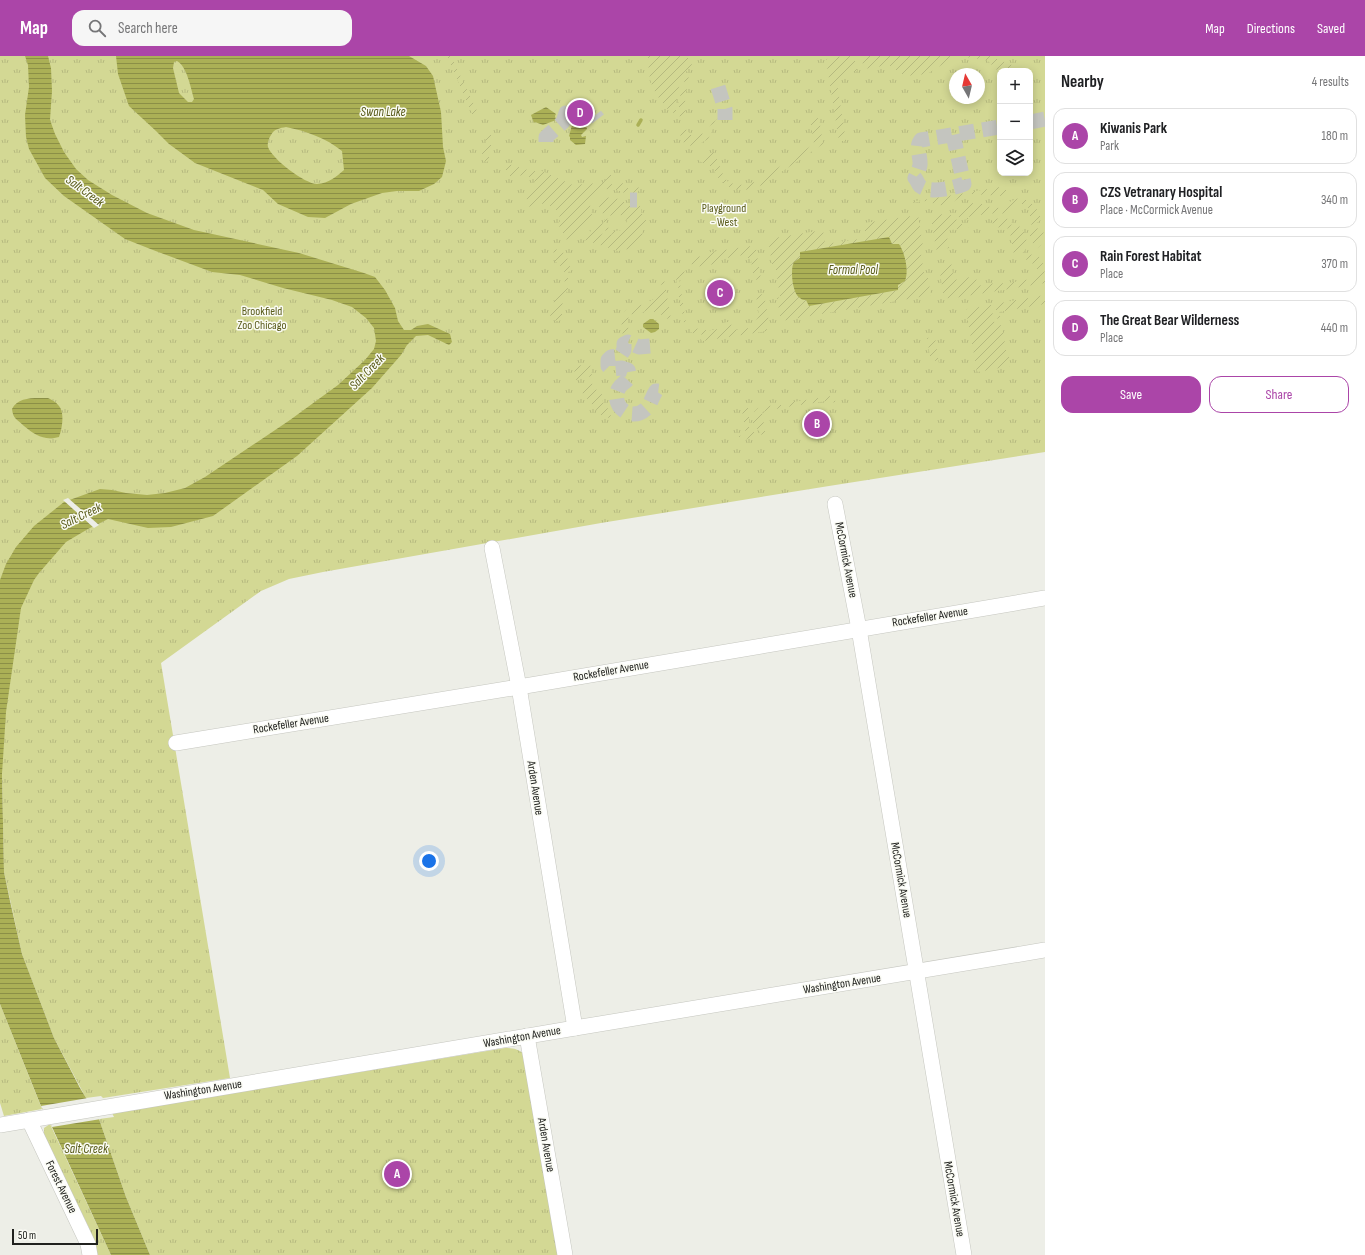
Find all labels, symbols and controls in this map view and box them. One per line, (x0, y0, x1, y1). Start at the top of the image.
search box (72, 10, 352, 46)
text: Map (20, 17, 48, 40)
icon: search (86, 17, 108, 39)
text: Search here (118, 19, 178, 38)
text: Map (1205, 20, 1225, 37)
text: Directions (1247, 20, 1295, 37)
text: Saved (1317, 20, 1345, 37)
north arrow (949, 68, 985, 104)
map controls (997, 68, 1033, 176)
button: + (997, 68, 1033, 104)
text: Nearby (1061, 72, 1104, 92)
text: 4 results (1312, 74, 1349, 90)
pin: D (567, 98, 593, 128)
water label: Swan Lake (361, 104, 405, 120)
button: − (997, 104, 1033, 140)
text: Kiwanis Park (1100, 119, 1167, 138)
text: A (1072, 128, 1078, 144)
text: 180 m (1322, 128, 1348, 144)
text: Park (1100, 138, 1119, 154)
button: layers (997, 140, 1033, 176)
water label: Salt Creek (63, 172, 108, 211)
text: CZS Vetranary Hospital (1100, 183, 1222, 202)
text: B (1072, 192, 1078, 208)
text: 340 m (1321, 192, 1348, 208)
park label: Playground - West (702, 201, 746, 230)
text: Place · McCormick Avenue (1100, 202, 1213, 218)
text: Rain Forest Habitat (1100, 247, 1202, 266)
text: C (1072, 256, 1078, 272)
text: 370 m (1321, 256, 1348, 272)
water label: Formal Pool (828, 262, 878, 278)
text: Place (1100, 266, 1123, 282)
pin: C (707, 278, 733, 308)
park label: Brookfield Zoo Chicago (238, 304, 286, 333)
text: The Great Bear Wilderness (1100, 311, 1239, 330)
text: D (1072, 320, 1078, 336)
text: 440 m (1321, 320, 1348, 336)
text: Place (1100, 330, 1123, 346)
water label: Salt Creek (346, 350, 389, 393)
button: Save (1061, 376, 1201, 413)
button: Share (1209, 376, 1349, 413)
pin: B (804, 409, 830, 439)
water label: Salt Creek (58, 499, 105, 533)
street label: McCormick Avenue (831, 521, 861, 599)
street label: Rockefeller Avenue (891, 604, 969, 630)
street label: Rockefeller Avenue (572, 657, 650, 685)
street label: Rockefeller Avenue (252, 711, 330, 737)
street label: Arden Avenue (523, 759, 547, 816)
street label: McCormick Avenue (887, 841, 915, 919)
your location (419, 851, 439, 871)
street label: Washington Avenue (802, 970, 882, 998)
street label: Washington Avenue (482, 1023, 562, 1051)
street label: Washington Avenue (163, 1076, 243, 1104)
street label: Arden Avenue (534, 1116, 558, 1173)
water label: Salt Creek (64, 1141, 109, 1157)
street label: Forest Avenue (42, 1158, 80, 1216)
pin: A (384, 1159, 410, 1189)
street label: McCormick Avenue (940, 1160, 968, 1238)
scale bar (12, 1227, 98, 1246)
text: 50 m (18, 1229, 36, 1242)

